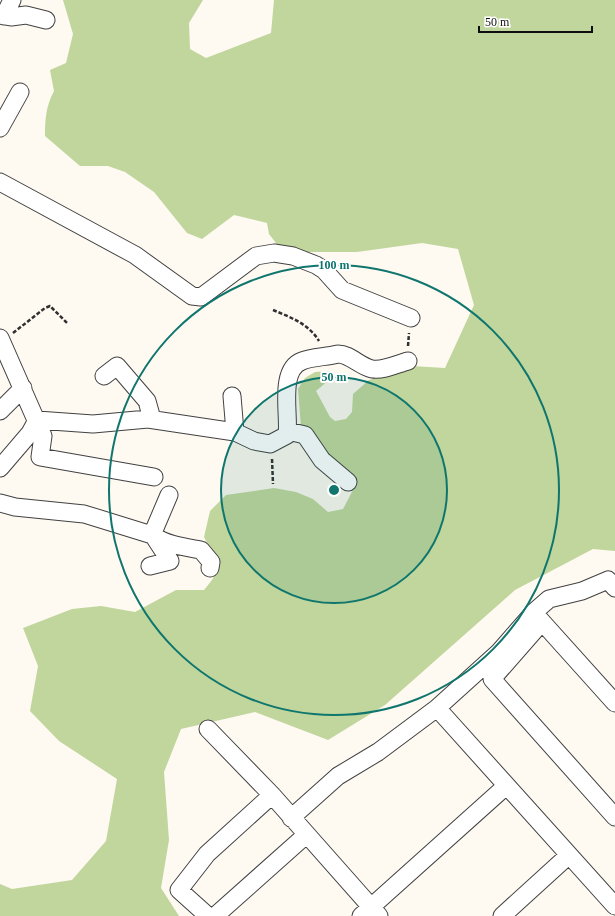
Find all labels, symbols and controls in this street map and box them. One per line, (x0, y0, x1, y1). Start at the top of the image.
scale bar (479, 8, 592, 34)
text: 50 m (485, 15, 510, 29)
text: 100 m (319, 258, 350, 272)
text: 50 m (322, 370, 347, 384)
centre of rings (327, 483, 341, 497)

